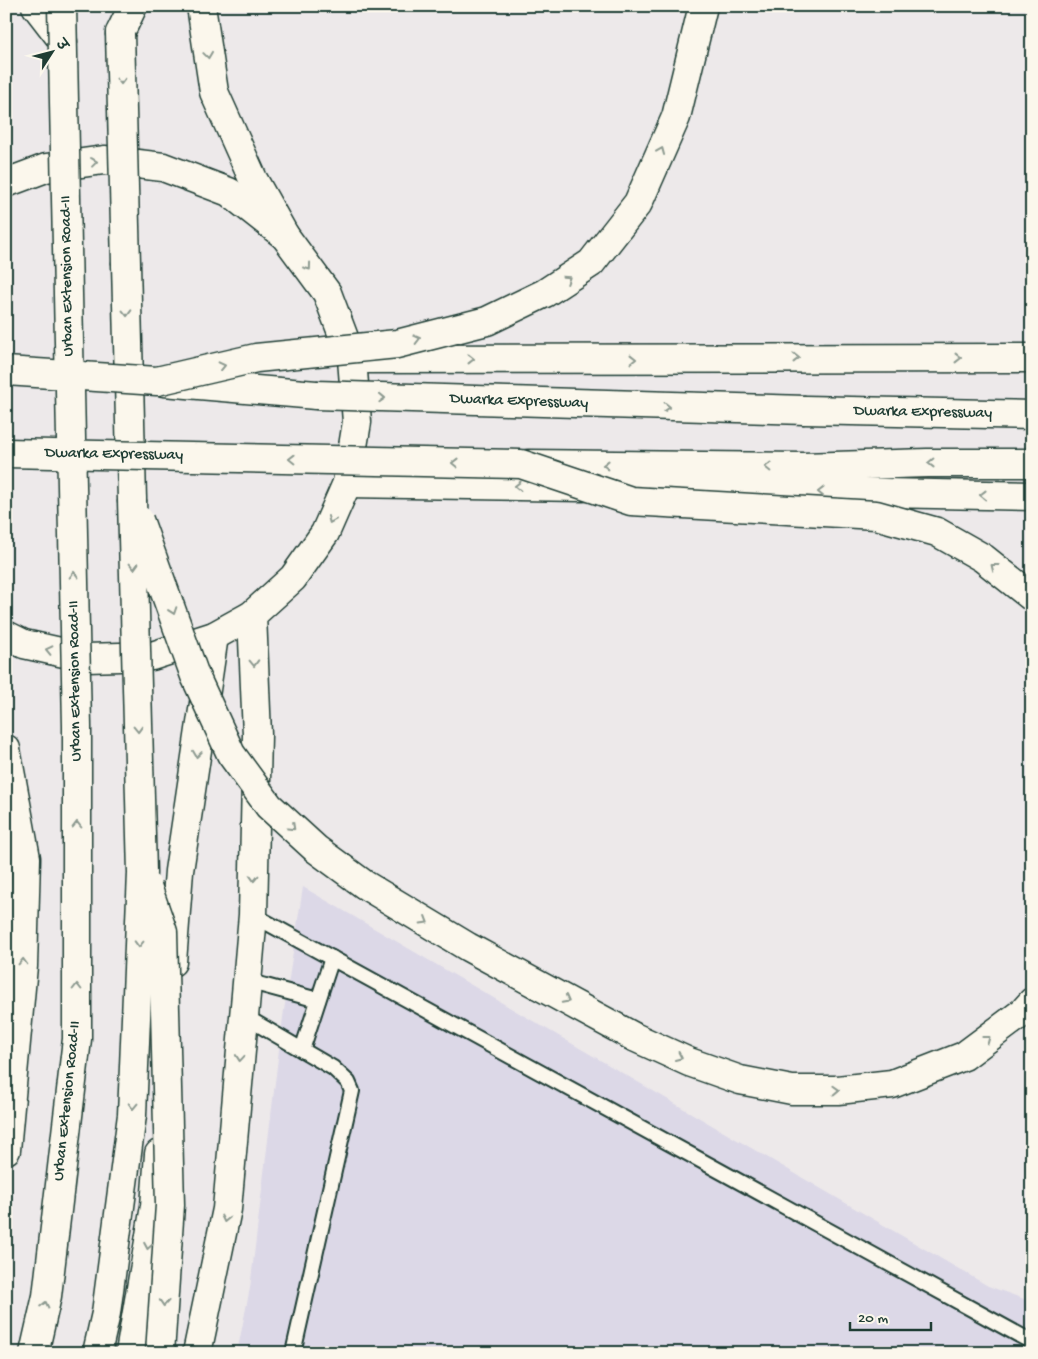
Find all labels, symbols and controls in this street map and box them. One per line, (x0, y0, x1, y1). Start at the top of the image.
north arrow (28, 28, 78, 78)
text: उ (50, 35, 71, 56)
one-way arrow (203, 50, 213, 59)
one-way arrow (116, 78, 126, 86)
one-way arrow (654, 147, 665, 156)
one-way arrow (91, 157, 99, 168)
street label: Urban Extension Road-II (57, 195, 79, 357)
one-way arrow (303, 261, 311, 270)
one-way arrow (561, 276, 570, 285)
one-way arrow (122, 310, 132, 317)
one-way arrow (412, 334, 421, 345)
one-way arrow (792, 353, 800, 363)
one-way arrow (954, 353, 962, 363)
one-way arrow (467, 354, 475, 364)
one-way arrow (630, 354, 637, 364)
one-way arrow (217, 361, 226, 372)
street label: Dwarka Expressway (449, 390, 589, 414)
one-way arrow (379, 392, 387, 403)
one-way arrow (664, 402, 672, 412)
street label: Dwarka Expressway (853, 402, 992, 424)
street label: Dwarka Expressway (44, 444, 183, 466)
one-way arrow (288, 454, 296, 464)
one-way arrow (450, 457, 458, 468)
one-way arrow (926, 458, 934, 468)
one-way arrow (601, 460, 609, 470)
one-way arrow (764, 462, 772, 472)
one-way arrow (514, 481, 522, 491)
one-way arrow (816, 487, 824, 497)
one-way arrow (979, 490, 986, 500)
one-way arrow (327, 515, 337, 524)
one-way arrow (128, 563, 139, 571)
one-way arrow (991, 564, 1000, 572)
one-way arrow (69, 570, 79, 578)
street label: Urban Extension Road-II (65, 600, 87, 762)
one-way arrow (167, 607, 177, 615)
one-way arrow (44, 645, 53, 656)
one-way arrow (249, 660, 259, 667)
one-way arrow (133, 726, 143, 733)
one-way arrow (192, 749, 202, 758)
one-way arrow (72, 820, 82, 828)
one-way arrow (287, 821, 296, 830)
one-way arrow (249, 874, 259, 882)
one-way arrow (419, 914, 428, 924)
one-way arrow (134, 940, 144, 948)
one-way arrow (18, 957, 28, 965)
one-way arrow (72, 983, 82, 990)
one-way arrow (561, 994, 570, 1004)
street label: Urban Extension Road-II (50, 1020, 86, 1182)
one-way arrow (981, 1036, 991, 1045)
one-way arrow (673, 1051, 682, 1061)
one-way arrow (235, 1054, 246, 1062)
one-way arrow (832, 1084, 840, 1095)
one-way arrow (127, 1102, 138, 1110)
one-way arrow (220, 1215, 231, 1224)
one-way arrow (143, 1242, 154, 1250)
one-way arrow (158, 1299, 169, 1307)
scale bar (850, 1299, 932, 1331)
one-way arrow (39, 1301, 50, 1310)
text: 20 m (858, 1310, 888, 1328)

